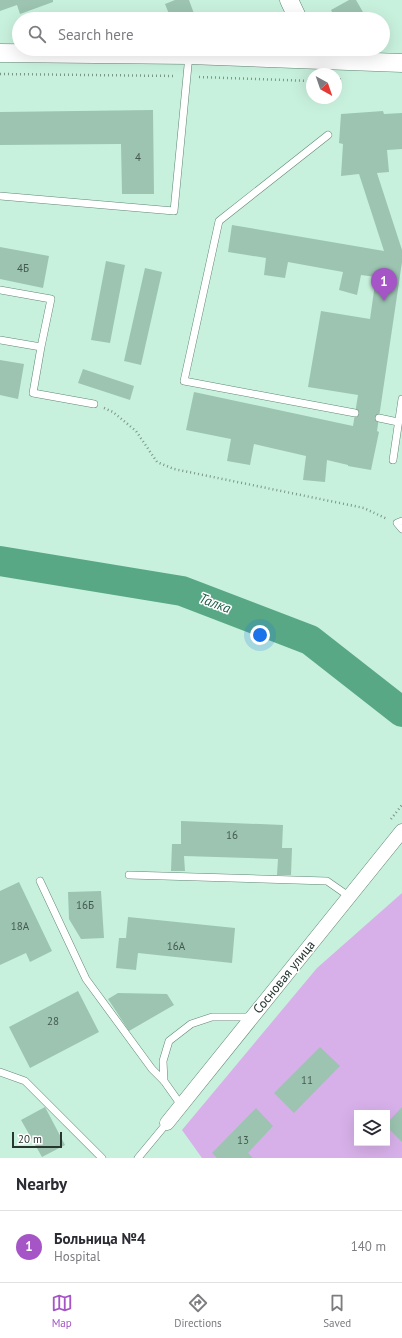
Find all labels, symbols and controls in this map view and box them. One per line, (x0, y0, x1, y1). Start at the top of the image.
search box (12, 12, 390, 56)
icon: search (26, 23, 48, 45)
text: Search here (58, 25, 134, 44)
north arrow (306, 68, 342, 104)
house number: 4 (135, 150, 141, 164)
house number: 4Б (17, 261, 29, 275)
pin: 1 (371, 268, 397, 301)
water label: Талка (197, 589, 234, 617)
your location (250, 625, 270, 645)
house number: 16 (226, 828, 238, 842)
house number: 16Б (76, 898, 94, 912)
house number: 18А (11, 919, 30, 933)
street label: Сосновая улица (249, 937, 319, 1017)
house number: 16А (167, 939, 186, 953)
house number: 28 (47, 1014, 59, 1028)
house number: 11 (301, 1073, 313, 1087)
map controls (354, 1110, 390, 1146)
button: layers (354, 1110, 390, 1146)
scale bar (12, 1130, 62, 1149)
text: 20 m (18, 1132, 42, 1146)
house number: 13 (237, 1133, 249, 1147)
text: Nearby (16, 1173, 67, 1195)
text: Больница №4 (54, 1229, 145, 1248)
text: 1 (25, 1238, 33, 1255)
text: 140 m (351, 1238, 386, 1255)
text: Hospital (54, 1248, 100, 1265)
tab: Map (51, 1292, 73, 1330)
tab: Directions (174, 1292, 222, 1330)
tab: Saved (323, 1292, 351, 1330)

